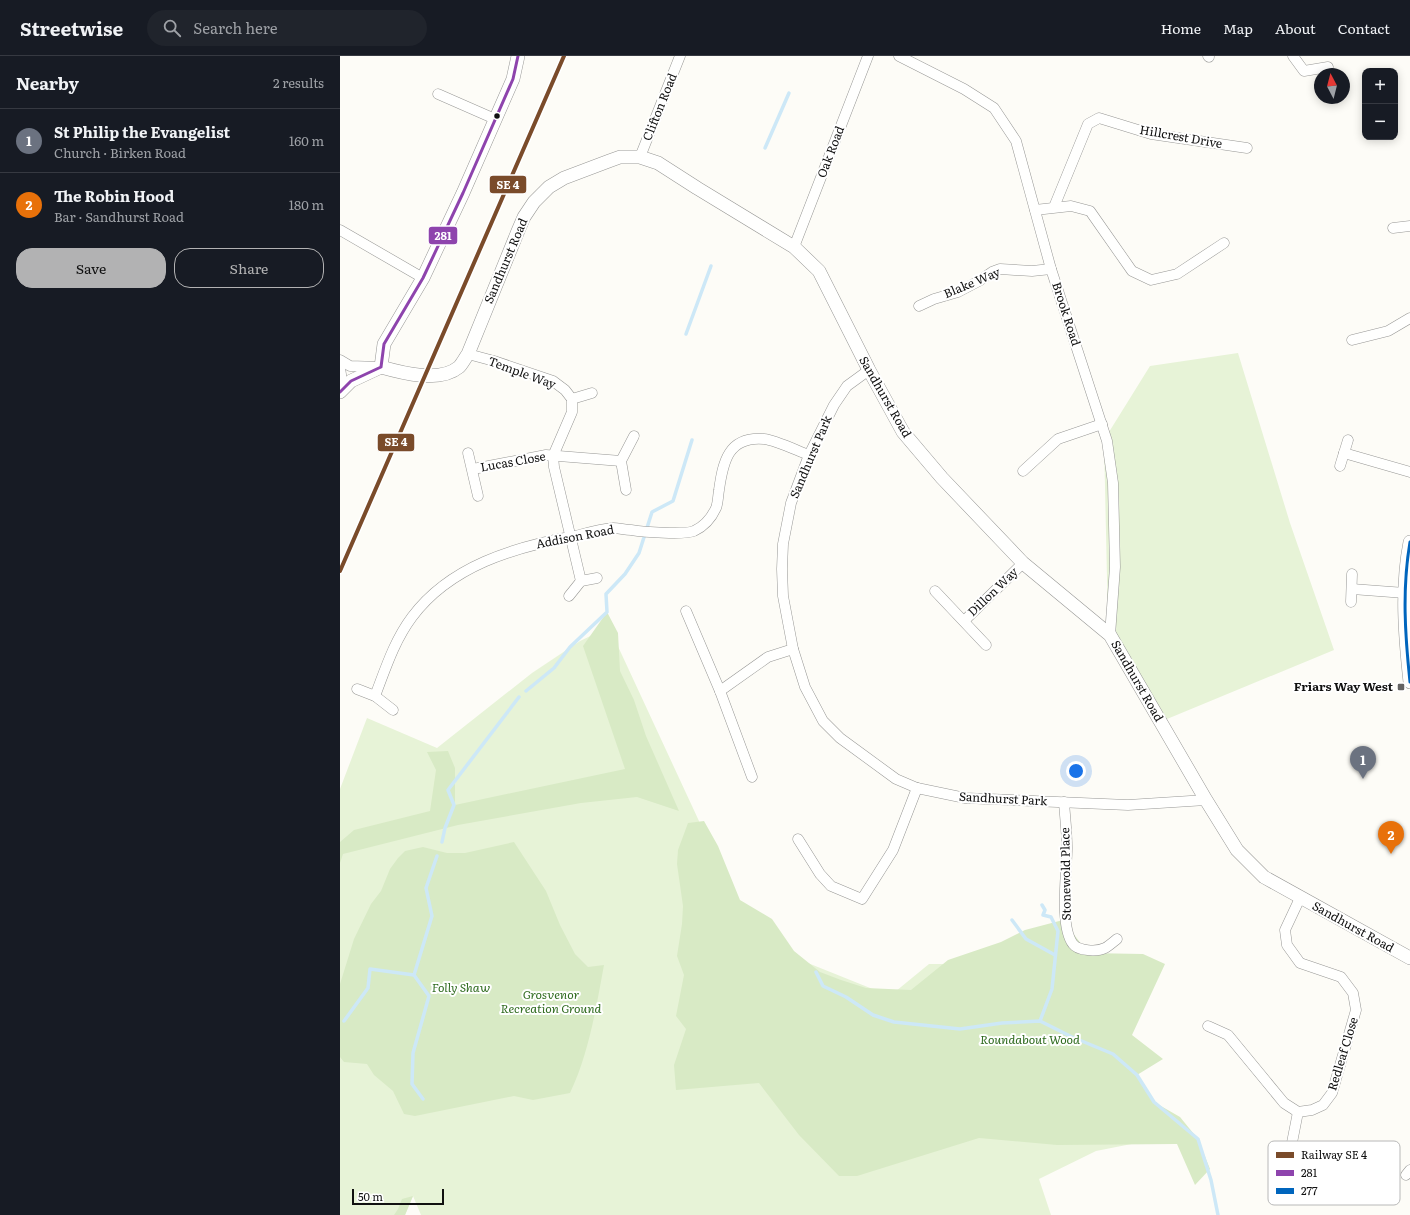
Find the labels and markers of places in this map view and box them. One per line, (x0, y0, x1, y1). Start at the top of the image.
unlabelled marker (492, 111, 502, 121)
place label: Friars Way West (1294, 677, 1394, 695)
marker: Friars Way West (1396, 682, 1406, 692)
pin: 1 (1350, 746, 1376, 779)
pin: 2 (1378, 821, 1404, 854)

